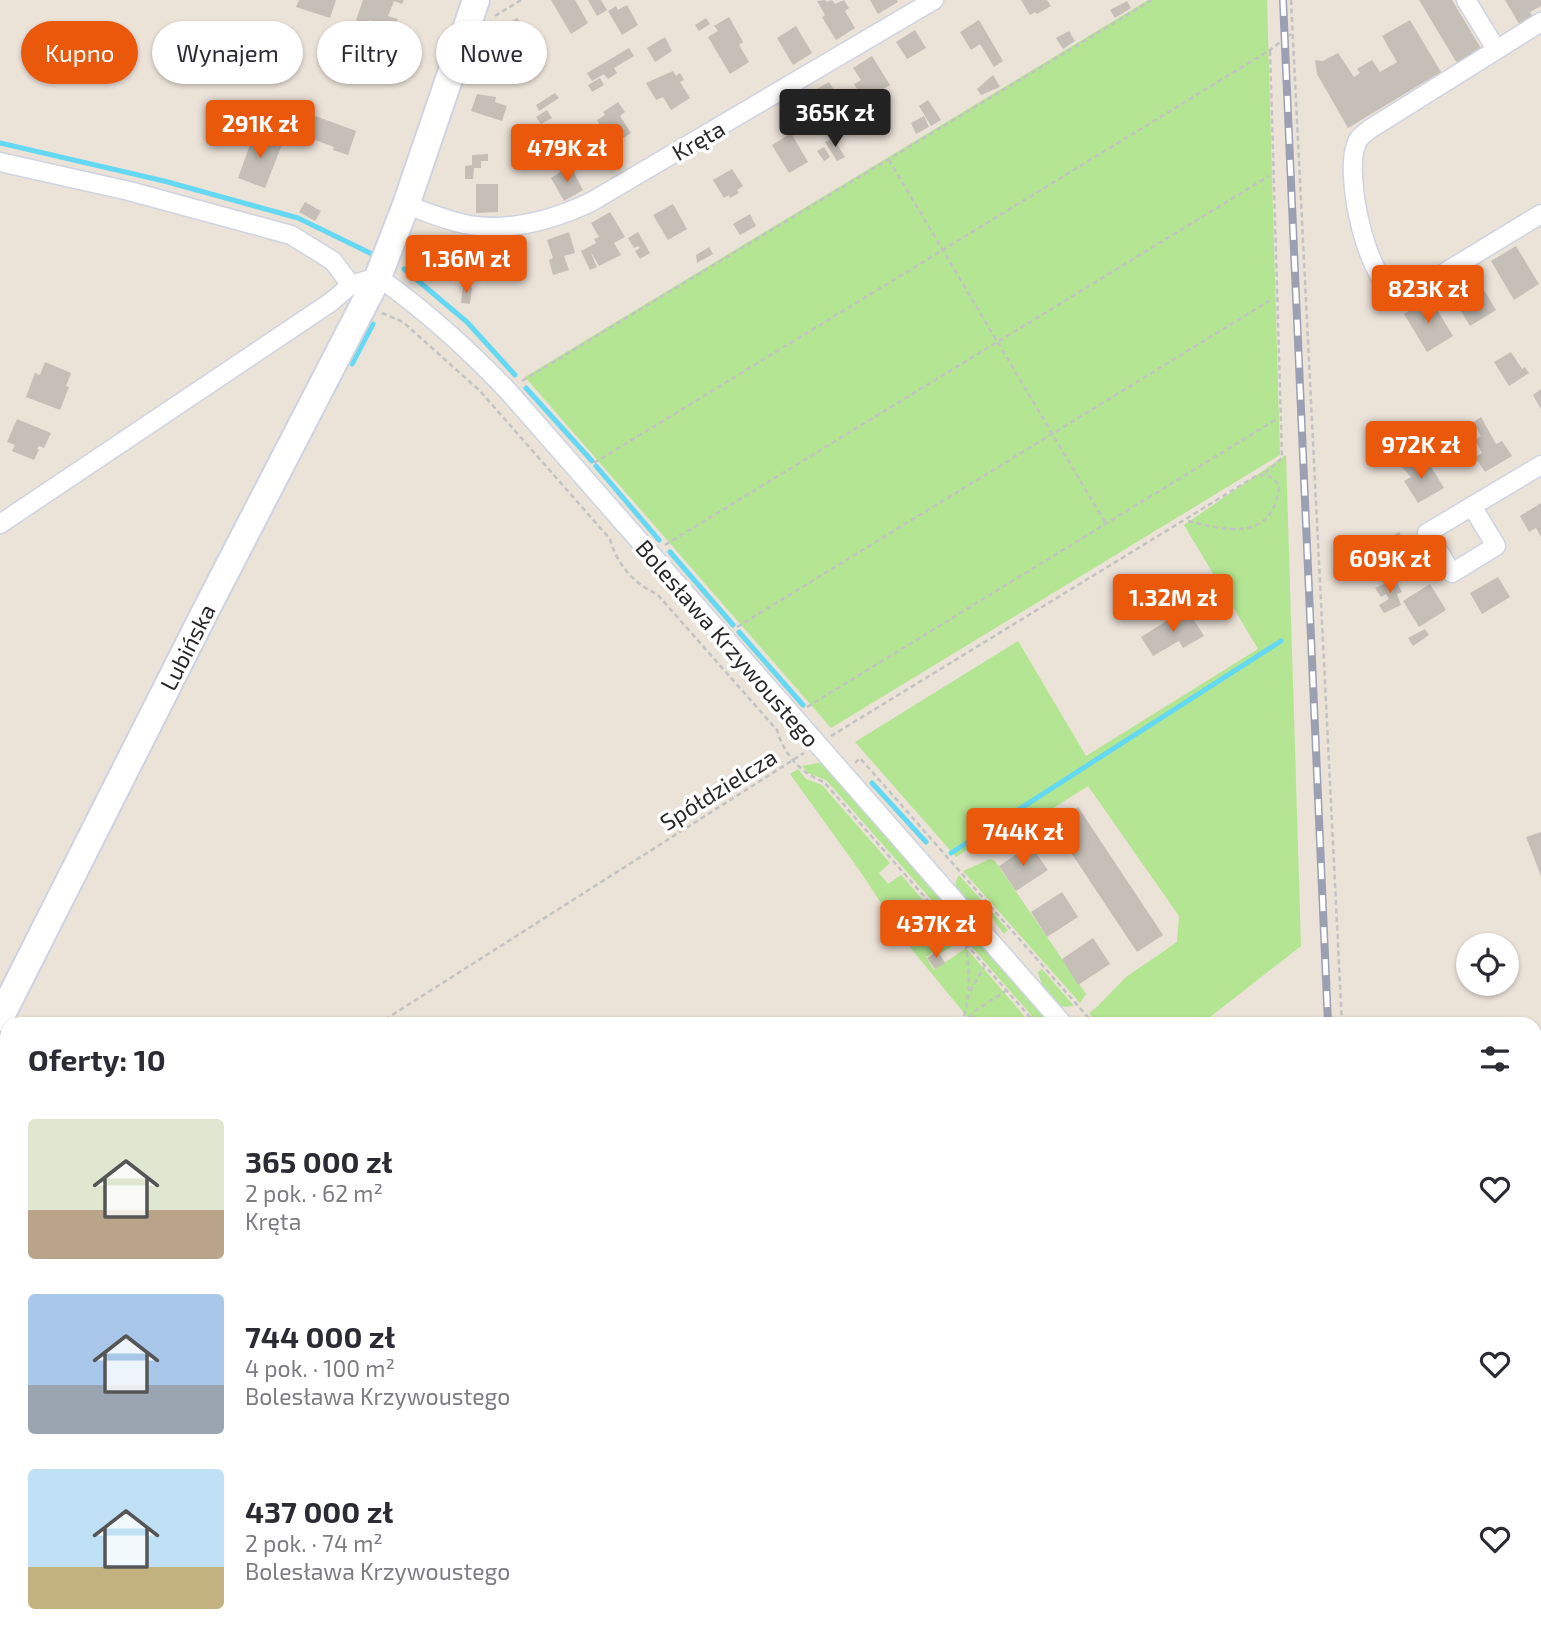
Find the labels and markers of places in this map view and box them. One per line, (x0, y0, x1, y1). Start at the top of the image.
pin: 365K zł (770, 90, 900, 149)
pin: 291K zł (195, 100, 325, 160)
pin: 479K zł (502, 124, 632, 184)
pin: 1.36M zł (394, 236, 538, 295)
pin: 823K zł (1363, 266, 1493, 325)
pin: 972K zł (1356, 421, 1486, 481)
pin: 609K zł (1325, 536, 1455, 595)
pin: 1.32M zł (1101, 574, 1245, 634)
pin: 744K zł (958, 808, 1088, 868)
pin: 437K zł (871, 900, 1001, 960)

